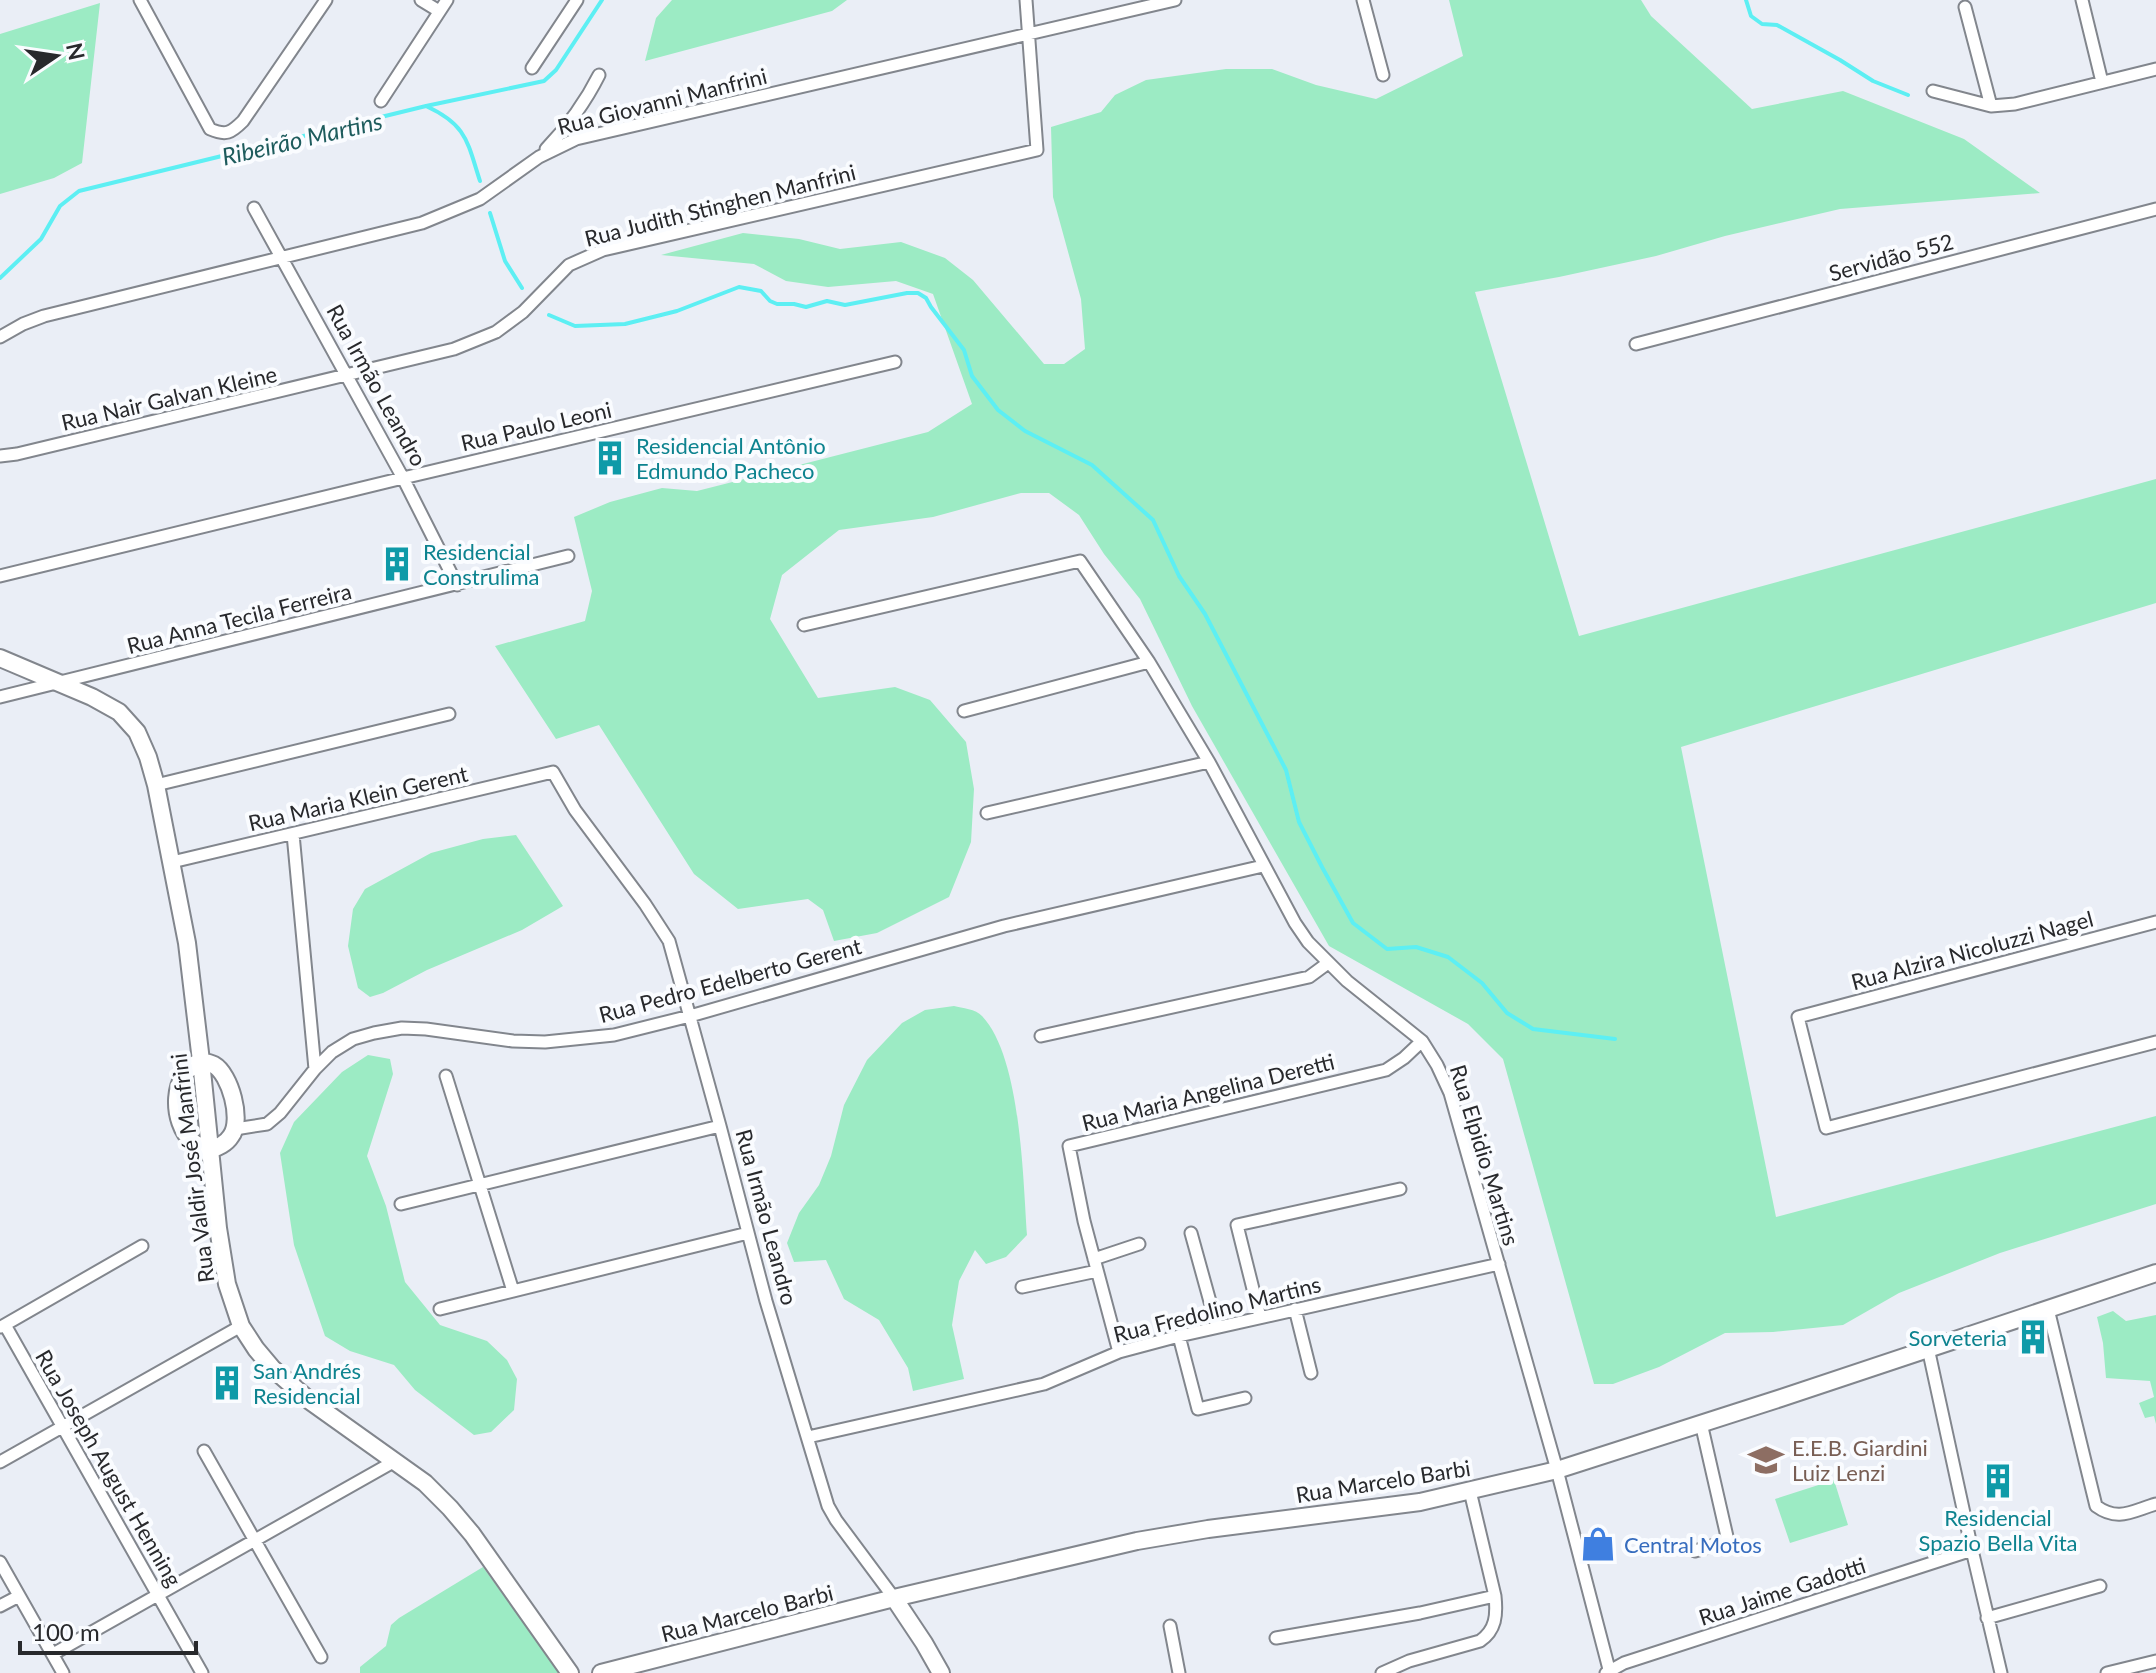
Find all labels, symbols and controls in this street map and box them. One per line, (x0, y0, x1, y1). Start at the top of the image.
north arrow (16, 16, 96, 96)
text: N (61, 40, 91, 63)
street label: Rua Giovanni Manfrini (555, 62, 769, 140)
water label: Ribeirão Martins (219, 105, 385, 171)
street label: Rua Judith Stinghen Manfrini (582, 158, 858, 252)
street label: Servidão 552 (1826, 227, 1956, 287)
street label: Rua Irmão Leandro (321, 299, 433, 471)
street label: Rua Nair Galvan Kleine (58, 360, 280, 436)
street label: Rua Paulo Leoni (458, 396, 614, 456)
place label: Residencial Antônio Edmundo Pacheco (636, 432, 826, 484)
building icon: Residencial Antônio Edmundo Pacheco (591, 439, 629, 477)
place label: Residencial Construlima (423, 538, 539, 590)
building icon: Residencial Construlima (378, 545, 416, 583)
street label: Rua Anna Tecila Ferreira (124, 577, 354, 659)
street label: Rua Maria Klein Gerent (246, 760, 470, 836)
street label: Rua Alzira Nicoluzzi Nagel (1848, 905, 2096, 995)
street label: Rua Pedro Edelberto Gerent (596, 932, 864, 1028)
street label: Rua Maria Angelina Deretti (1079, 1048, 1337, 1136)
street label: Rua Valdir José Manfrini (165, 1052, 219, 1284)
street label: Rua Elpidio Martins (1445, 1061, 1525, 1249)
street label: Rua Irmão Leandro (731, 1126, 803, 1308)
street label: Rua Fredolino Martins (1110, 1270, 1324, 1348)
building icon: Sorveteria (2014, 1318, 2052, 1356)
place label: Sorveteria (1908, 1324, 2007, 1351)
street label: Rua Joseph August Henning (30, 1345, 188, 1591)
place label: San Andrés Residencial (253, 1357, 361, 1409)
building icon: San Andrés Residencial (208, 1364, 246, 1402)
place label: E.E.B. Giardini Luiz Lenzi (1792, 1434, 1928, 1486)
school or university icon: E.E.B. Giardini Luiz Lenzi (1747, 1441, 1785, 1479)
street label: Rua Marcelo Barbi (1294, 1454, 1472, 1508)
building icon: Residencial Spazio Bella Vita (1979, 1462, 2017, 1500)
place label: Residencial Spazio Bella Vita (1918, 1504, 2078, 1556)
shop icon: Central Motos (1579, 1525, 1617, 1563)
place label: Central Motos (1624, 1531, 1762, 1558)
street label: Rua Jaime Gadotti (1695, 1551, 1869, 1631)
street label: Rua Marcelo Barbi (658, 1579, 836, 1647)
scale bar (20, 1605, 196, 1655)
text: 100 m (32, 1617, 100, 1646)

